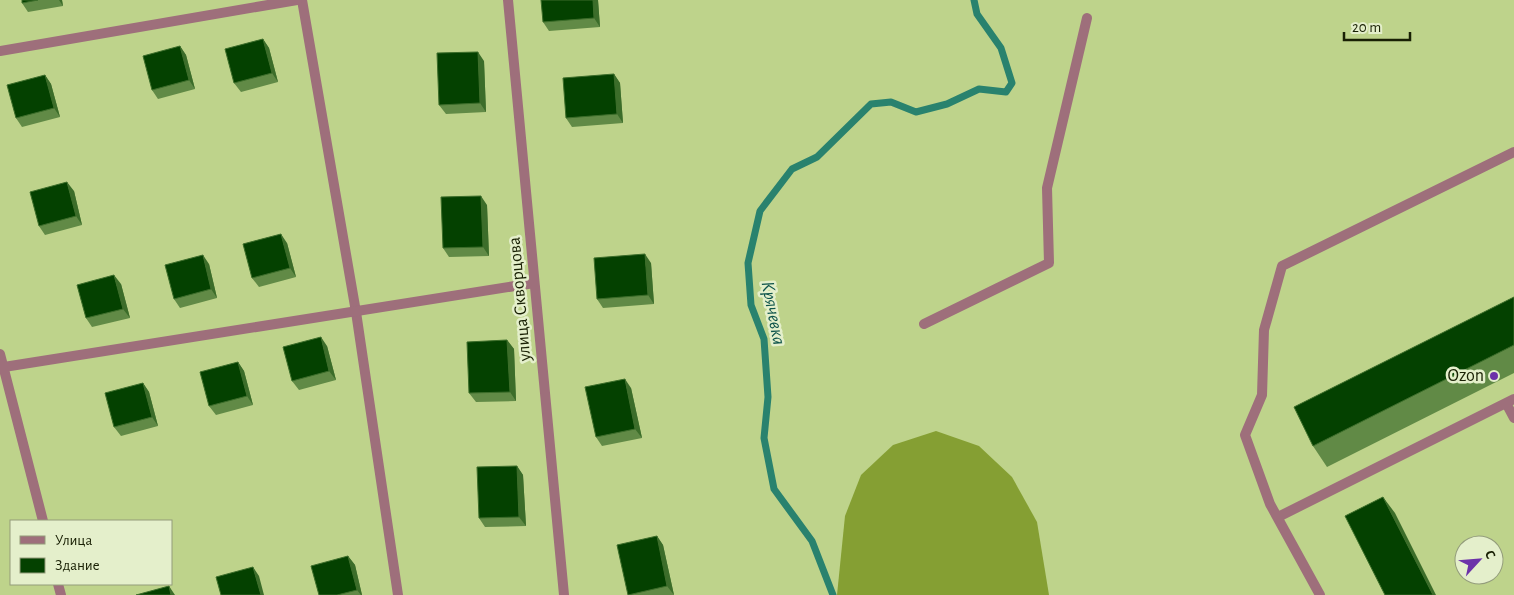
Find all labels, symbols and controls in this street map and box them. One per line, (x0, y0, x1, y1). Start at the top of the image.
scale bar (1344, 10, 1410, 42)
text: 20 m (1352, 20, 1381, 35)
street label: улица Скворцова (506, 236, 534, 363)
water label: Крячевка (758, 280, 788, 346)
place label: Ozon (1447, 367, 1484, 385)
marker: Ozon (1488, 370, 1500, 382)
legend (10, 520, 172, 585)
text: Улица (55, 533, 92, 548)
north arrow (1454, 535, 1504, 585)
text: С (1482, 548, 1498, 562)
text: Здание (55, 558, 100, 573)

